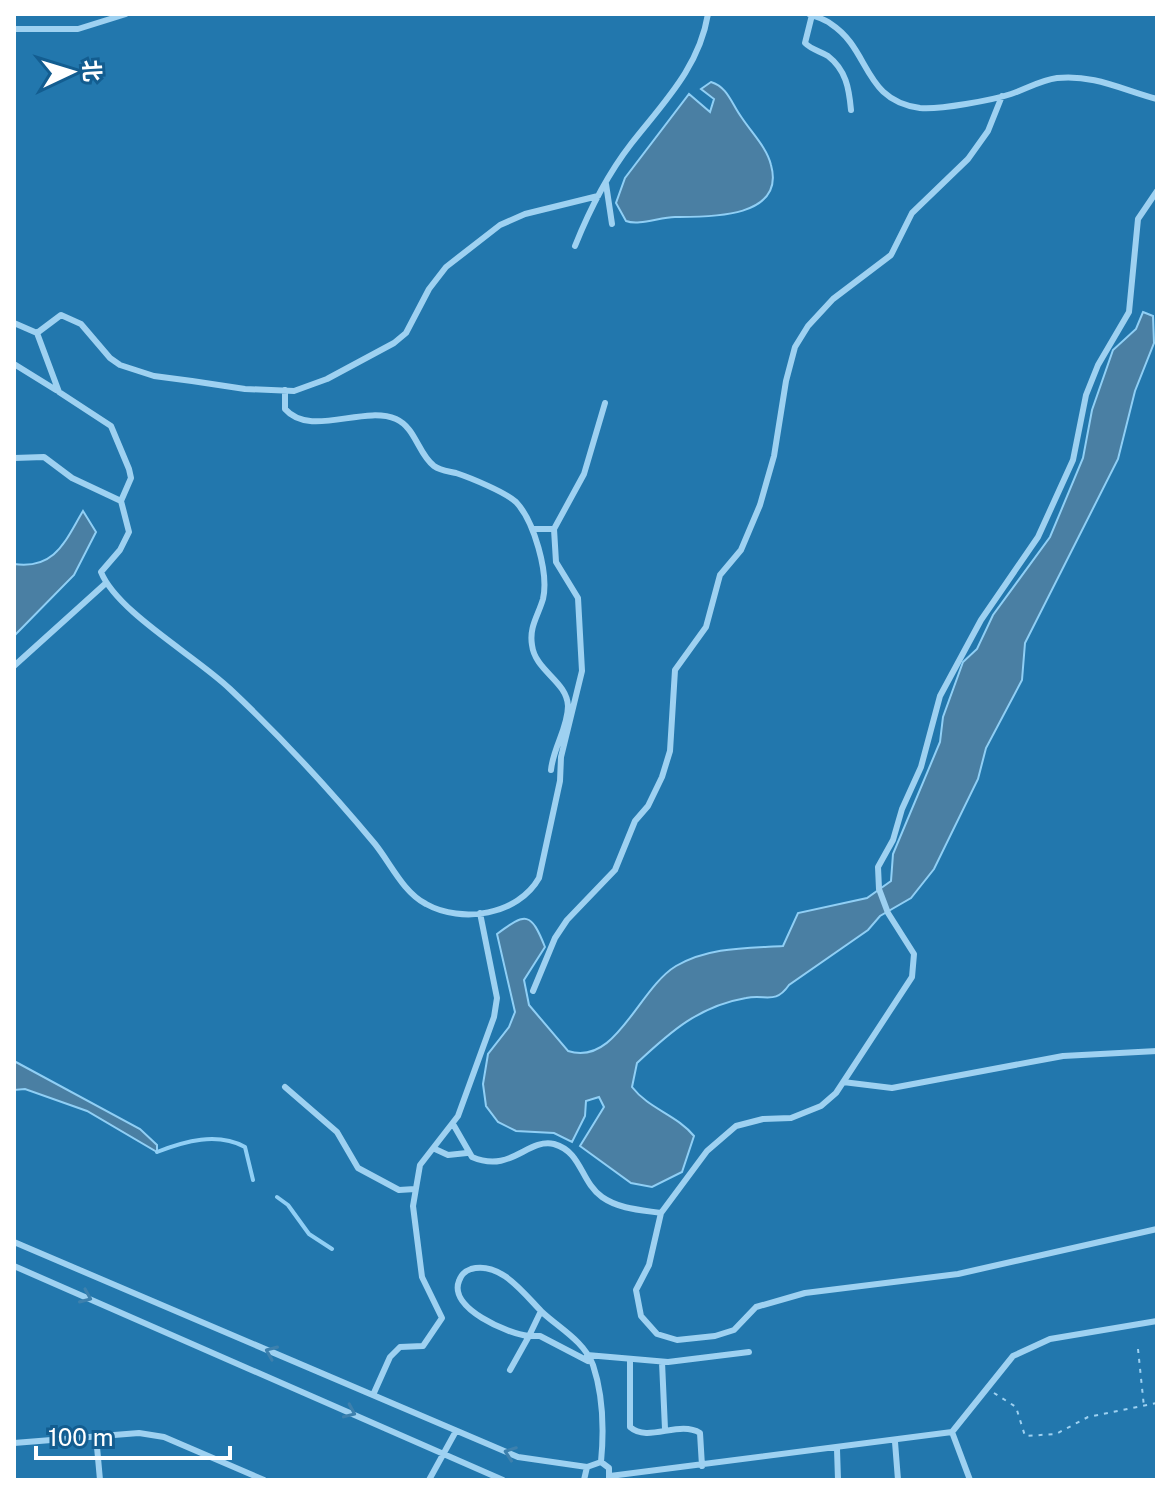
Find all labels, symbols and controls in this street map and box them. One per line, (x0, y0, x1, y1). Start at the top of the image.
north arrow (32, 32, 112, 112)
text: 北 (78, 59, 106, 82)
one-way arrow (77, 1288, 92, 1304)
one-way arrow (265, 1345, 279, 1361)
one-way arrow (341, 1403, 356, 1419)
scale bar (36, 1410, 230, 1460)
text: 100 m (48, 1423, 114, 1451)
one-way arrow (504, 1446, 518, 1463)

